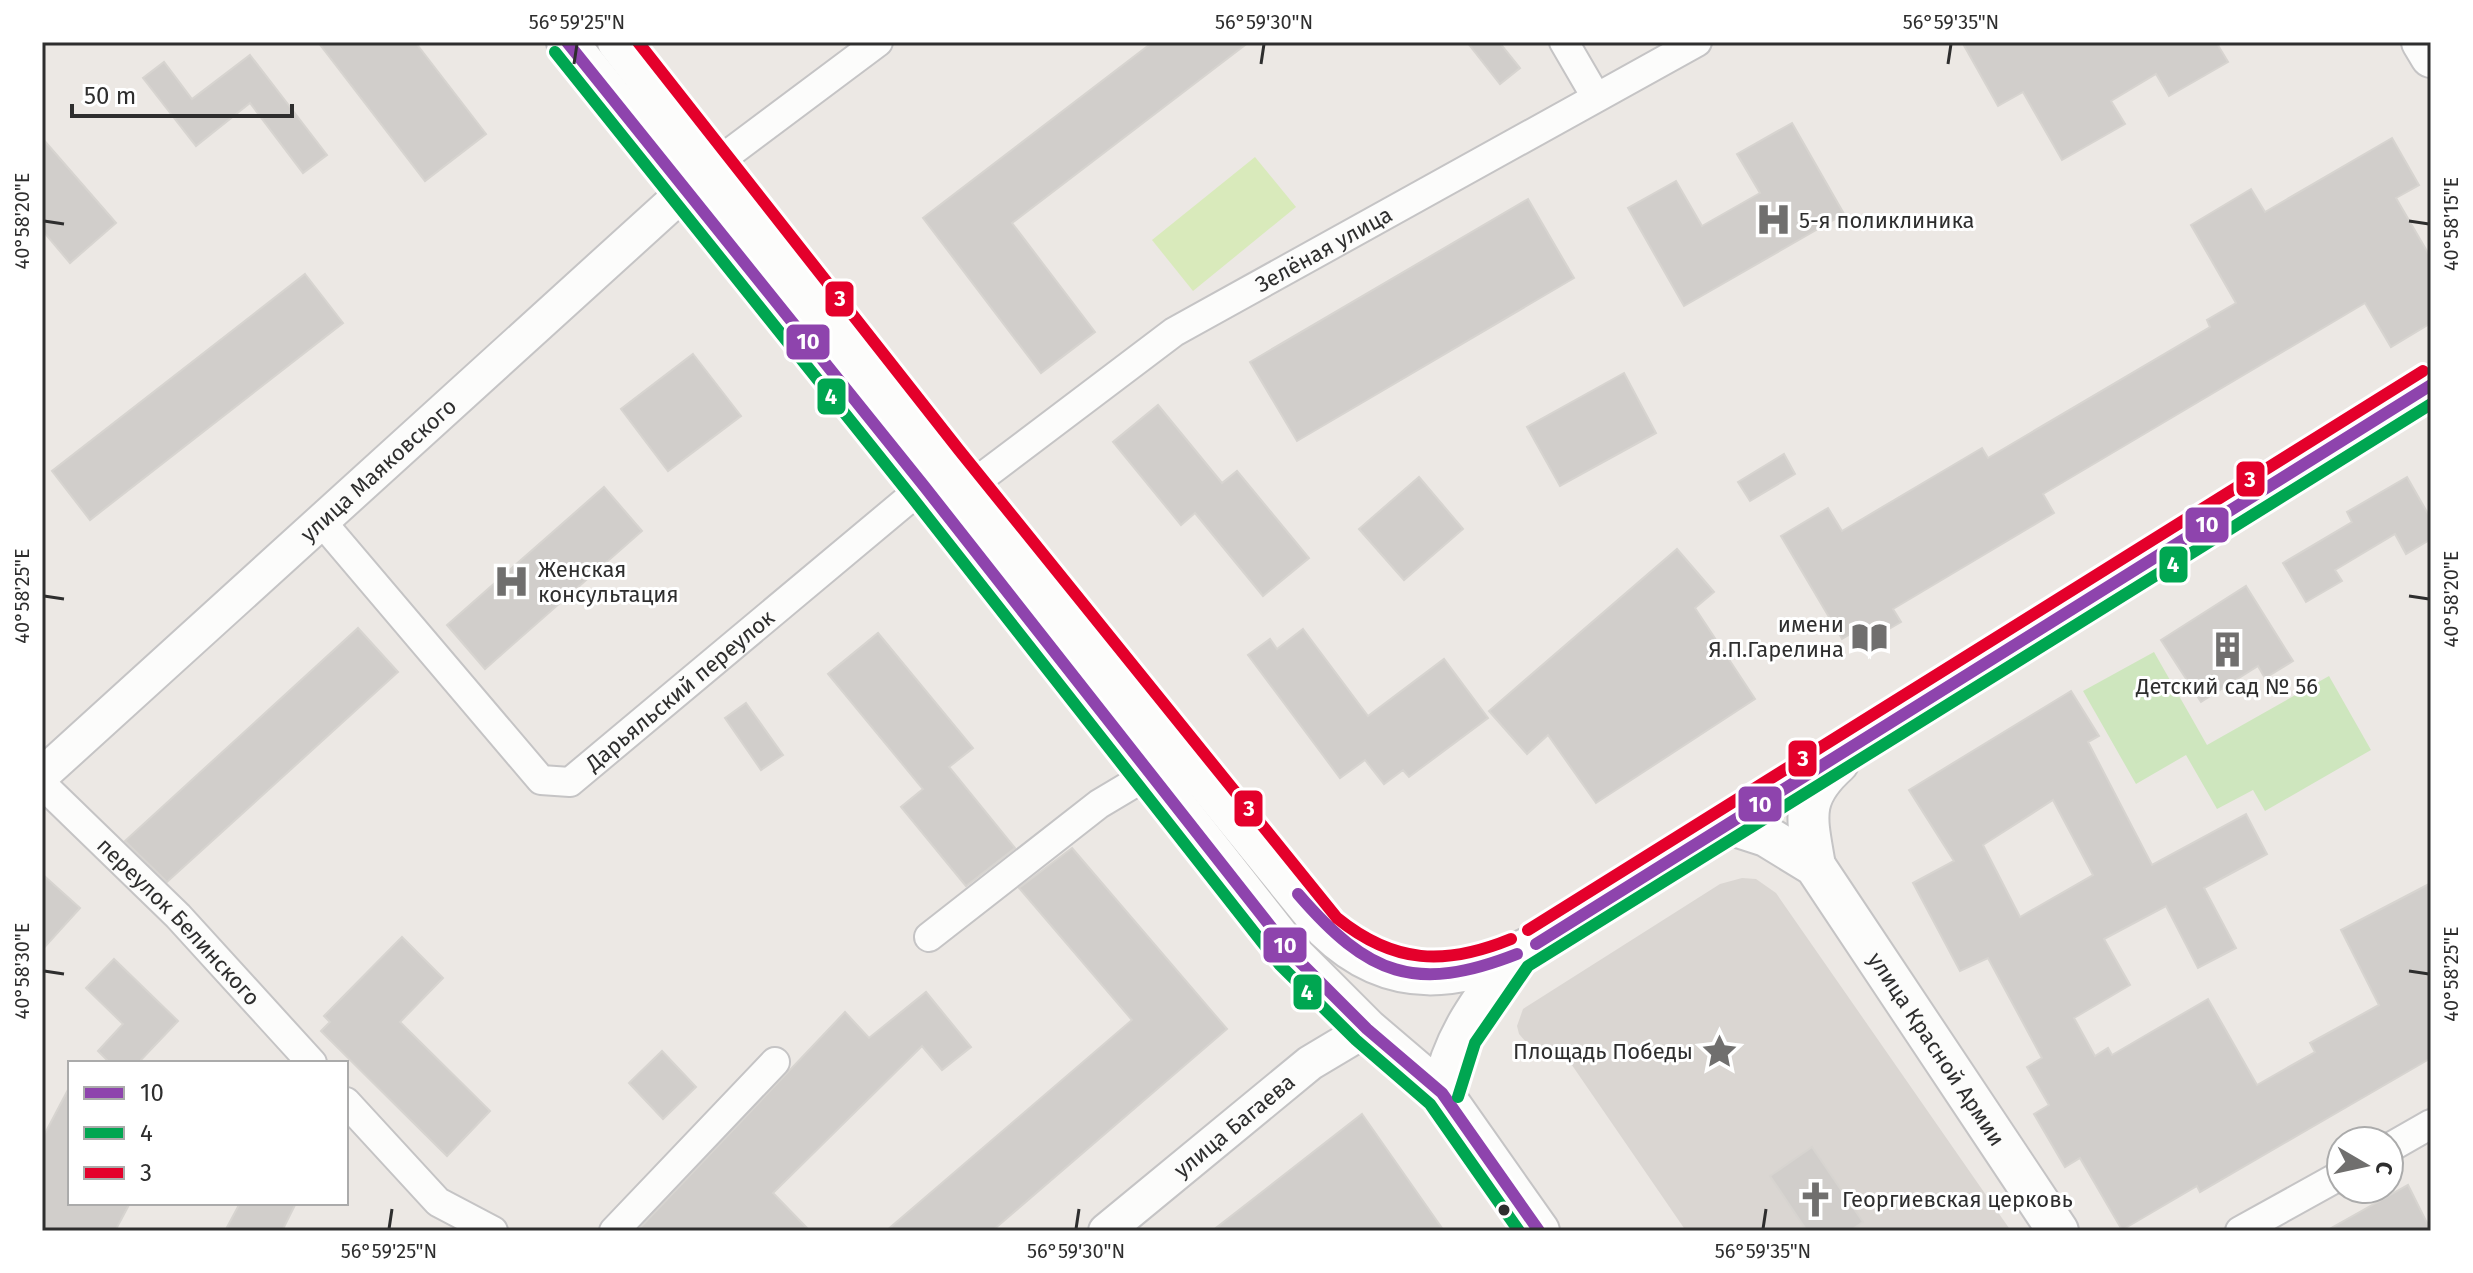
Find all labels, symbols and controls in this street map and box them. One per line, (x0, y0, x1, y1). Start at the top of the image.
text: 56°59'25"N (529, 10, 625, 34)
text: 56°59'30"N (1215, 10, 1313, 34)
text: 56°59'35"N (1903, 10, 1999, 34)
scale bar (72, 68, 292, 118)
text: 50 m (84, 82, 136, 110)
text: 40°58'20"E (10, 173, 34, 269)
text: 40°58'15"E (2439, 177, 2463, 271)
street label: Зелёная улица (1250, 200, 1397, 298)
hospital icon: 5-я поликлиника (1754, 201, 1792, 239)
place label: 5-я поликлиника (1799, 207, 1975, 234)
line badge: 3 (824, 280, 855, 318)
text: 3 (833, 285, 846, 312)
line badge: 10 (785, 323, 831, 361)
text: 10 (796, 328, 820, 355)
line badge: 4 (816, 377, 847, 416)
text: 4 (825, 383, 837, 410)
street label: улица Маяковского (295, 392, 462, 547)
line badge: 3 (2235, 460, 2266, 498)
text: 3 (2243, 466, 2256, 493)
line badge: 10 (2184, 506, 2230, 544)
text: 10 (2195, 511, 2219, 538)
line badge: 4 (2158, 545, 2189, 584)
text: 40°58'25"E (10, 548, 34, 644)
text: 4 (2167, 551, 2179, 578)
text: 40°58'20"E (2439, 551, 2463, 647)
place label: Женская консультация (538, 556, 679, 608)
hospital icon: Женская консультация (493, 563, 531, 601)
street label: Дарьяльский переулок (579, 603, 780, 777)
place label: имени Я.П.Гарелина (1709, 611, 1844, 663)
library icon: имени Я.П.Гарелина (1851, 618, 1889, 656)
building icon: Детский сад № 56 (2208, 631, 2246, 669)
place label: Детский сад № 56 (2135, 673, 2318, 700)
line badge: 3 (1787, 739, 1818, 778)
text: 3 (1796, 745, 1809, 772)
line badge: 10 (1737, 785, 1783, 823)
line badge: 3 (1233, 789, 1264, 828)
text: 10 (1748, 791, 1772, 818)
text: 3 (1242, 795, 1255, 822)
street label: переулок Белинского (92, 832, 266, 1011)
text: 40°58'30"E (10, 923, 34, 1020)
line badge: 10 (1262, 926, 1308, 964)
text: 40°58'25"E (2439, 926, 2463, 1022)
text: 10 (1273, 932, 1297, 959)
street label: улица Красной Армии (1863, 947, 2011, 1151)
line badge: 4 (1292, 973, 1323, 1011)
text: 4 (1301, 979, 1313, 1006)
place icon: Площадь Победы (1700, 1032, 1738, 1070)
place label: Площадь Победы (1513, 1038, 1693, 1065)
legend (68, 1061, 348, 1205)
street label: улица Багаева (1168, 1068, 1300, 1183)
text: 10 (140, 1079, 164, 1107)
text: 4 (140, 1119, 153, 1147)
north arrow (2325, 1125, 2405, 1205)
text: 3 (140, 1159, 152, 1187)
text: С (2370, 1160, 2399, 1177)
church icon: Георгиевская церковь (1797, 1180, 1835, 1218)
place label: Георгиевская церковь (1842, 1186, 2073, 1213)
unlabelled marker (1496, 1202, 1512, 1218)
text: 56°59'25"N (341, 1239, 437, 1263)
text: 56°59'30"N (1027, 1239, 1125, 1263)
text: 56°59'35"N (1715, 1239, 1811, 1263)

